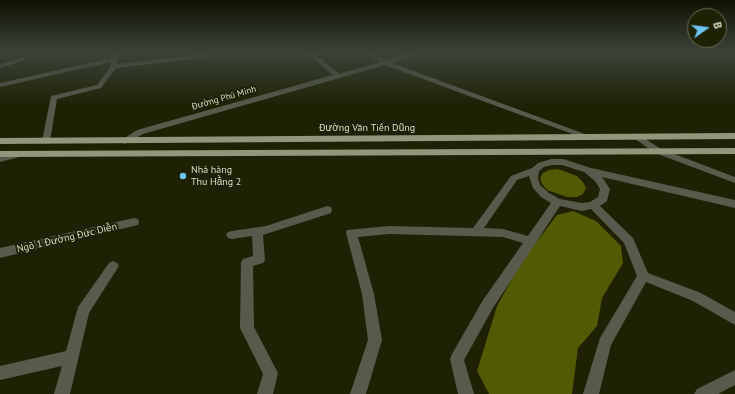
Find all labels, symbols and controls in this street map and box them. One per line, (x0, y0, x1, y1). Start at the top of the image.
north arrow (687, 8, 727, 48)
text: B (710, 20, 725, 30)
street label: Đường Phú Minh (191, 84, 257, 112)
street label: Đường Văn Tiến Dũng (319, 122, 415, 134)
place label: Nhà hàng Thu Hằng 2 (191, 164, 241, 188)
marker: Nhà hàng Thu Hằng 2 (178, 171, 188, 181)
street label: Ngõ 1 Đường Đức Diễn (16, 221, 118, 255)

